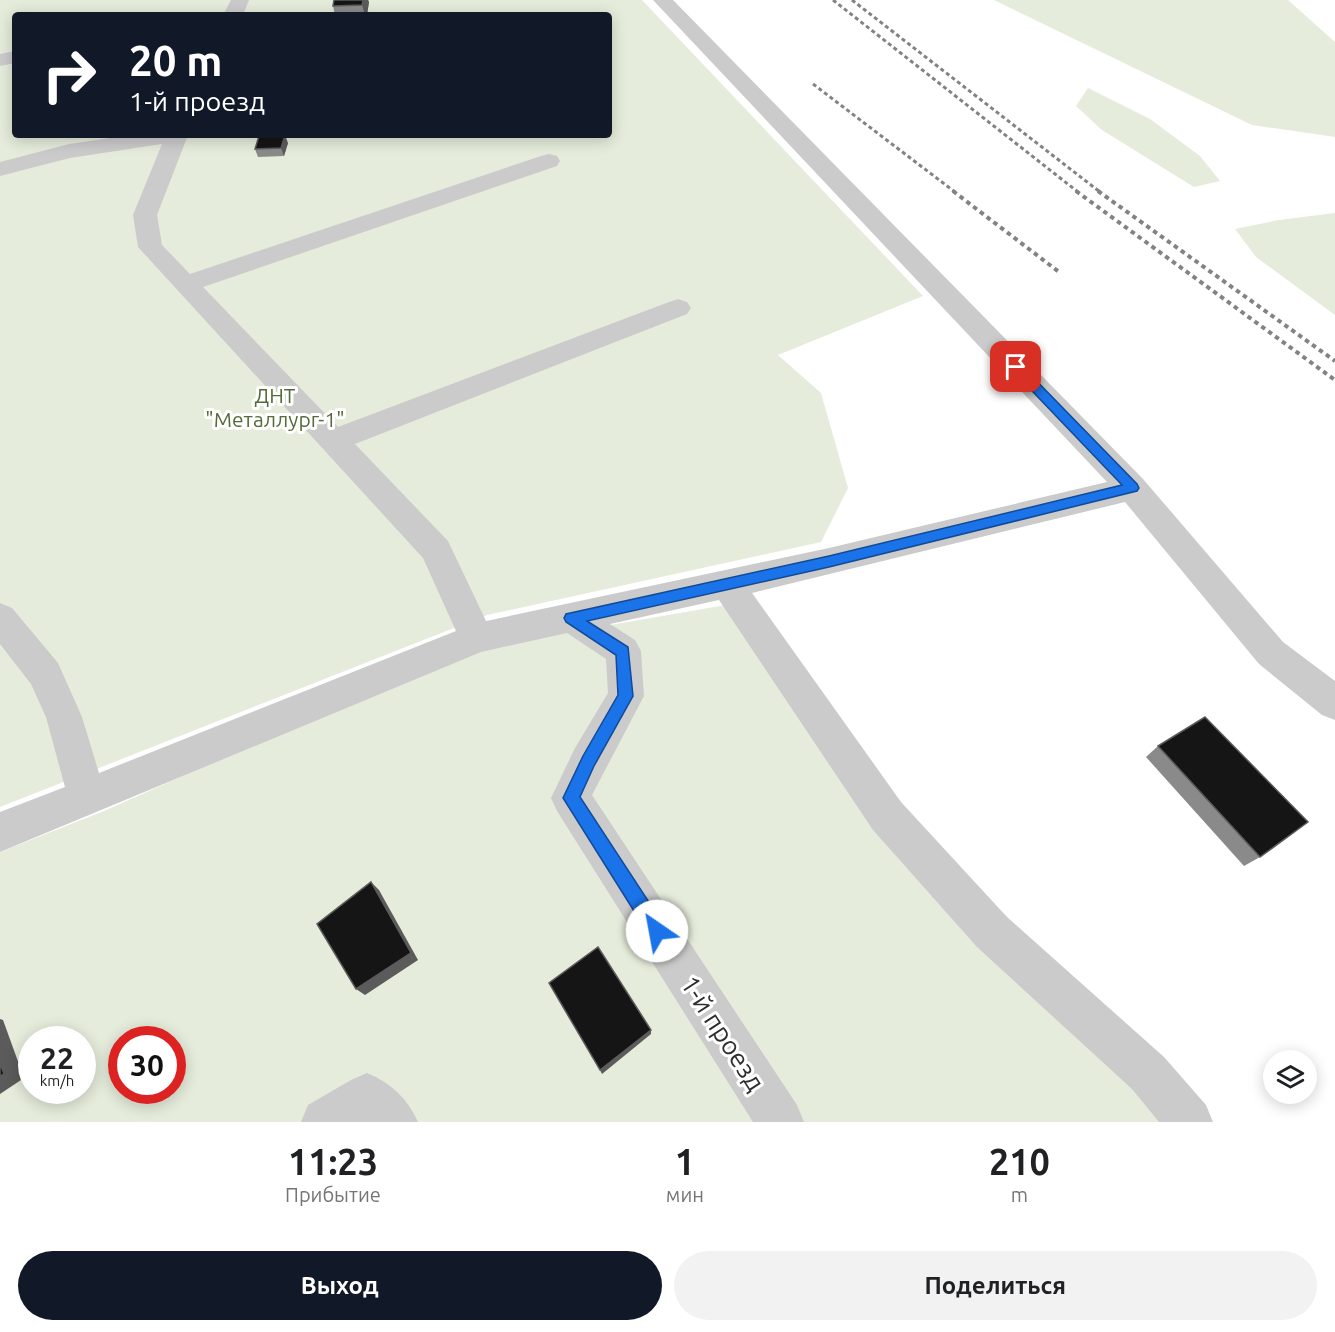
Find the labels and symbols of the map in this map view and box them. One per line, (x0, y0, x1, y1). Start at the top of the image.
pin (990, 341, 1041, 392)
park label: ДНТ "Металлург-1" (205, 383, 345, 431)
position arrow (625, 899, 689, 963)
street label: 1-й проезд (675, 970, 771, 1096)
speed limit sign: 30 (108, 1026, 186, 1104)

